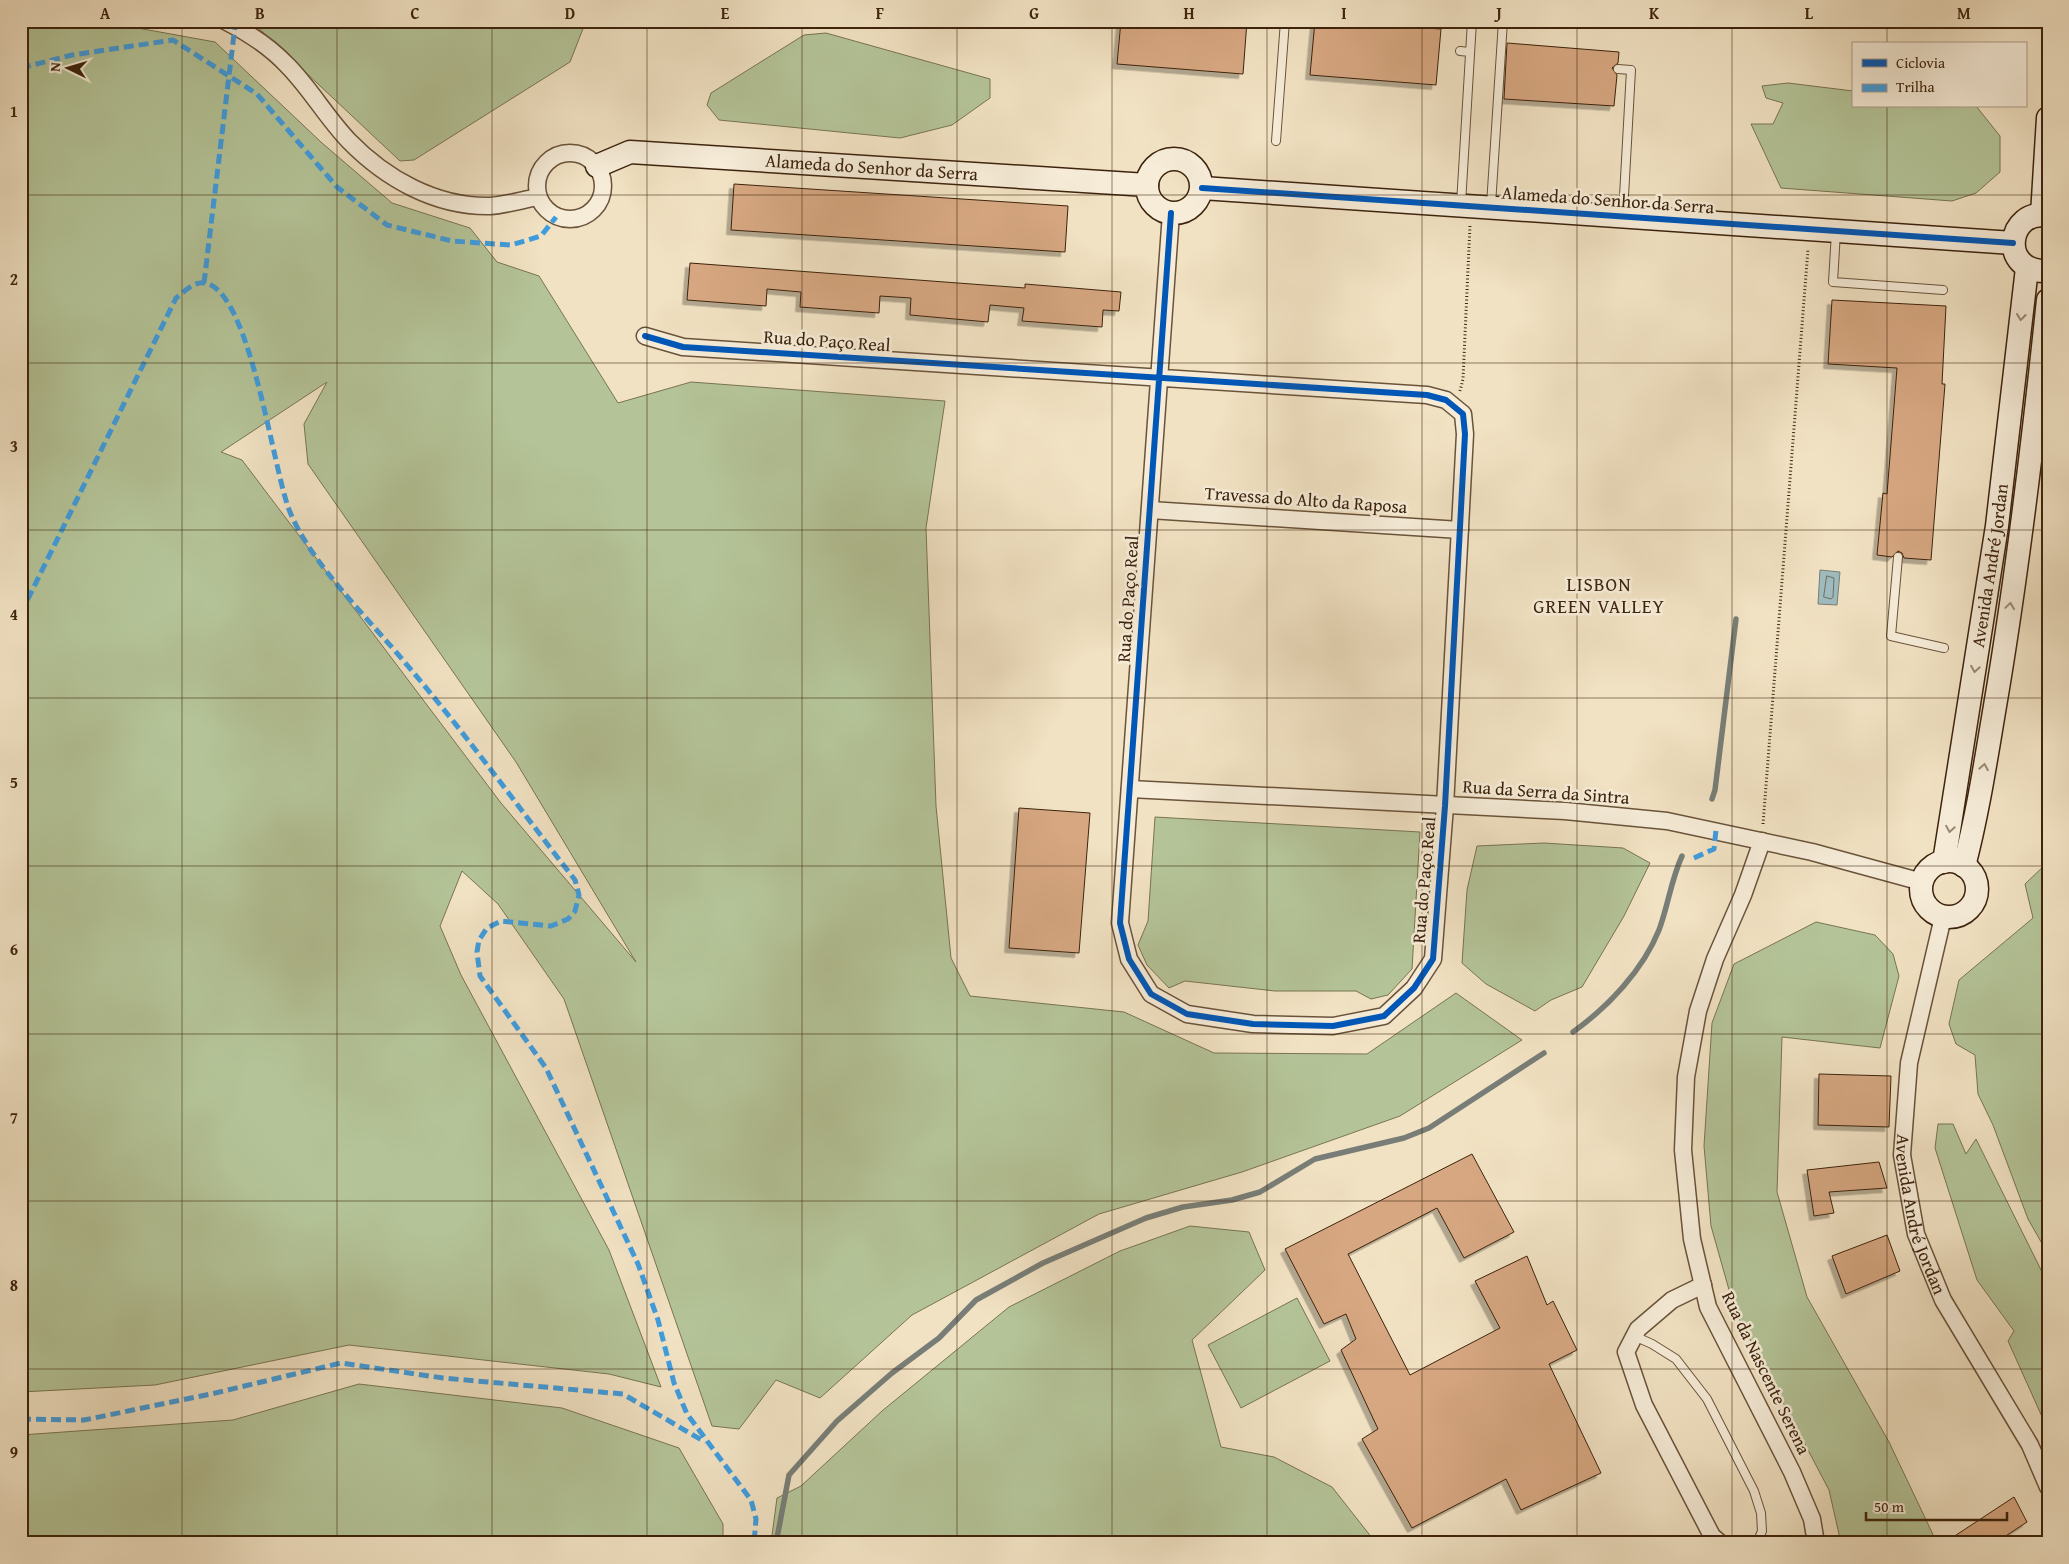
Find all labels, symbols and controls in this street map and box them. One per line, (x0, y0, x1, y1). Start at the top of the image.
text: A (100, 1, 111, 25)
text: B (255, 1, 265, 25)
text: C (410, 1, 420, 25)
text: D (565, 1, 575, 25)
text: E (721, 1, 730, 25)
text: F (876, 1, 884, 25)
text: G (1029, 1, 1039, 25)
text: H (1183, 1, 1195, 25)
text: I (1341, 1, 1347, 25)
text: J (1493, 1, 1502, 25)
text: K (1649, 1, 1660, 25)
text: L (1805, 1, 1814, 25)
text: M (1957, 1, 1971, 25)
north arrow (42, 42, 92, 92)
legend (1852, 42, 2026, 108)
text: Ciclovia (1896, 52, 1945, 73)
text: N (45, 61, 65, 72)
text: Trilha (1896, 76, 1935, 97)
text: 1 (10, 99, 18, 123)
street label: Alameda do Senhor da Serra (764, 147, 979, 187)
street label: Alameda do Senhor da Serra (1501, 179, 1716, 220)
text: 2 (10, 267, 18, 291)
one-way arrow (2016, 313, 2027, 321)
street label: Rua do Paço Real (763, 323, 891, 358)
text: 3 (10, 434, 18, 458)
street label: Travessa do Alto da Raposa (1204, 479, 1409, 520)
street label: Avenida André Jordan (1964, 482, 2015, 649)
street label: Rua do Paço Real (1110, 535, 1145, 663)
district label: LISBON GREEN VALLEY (1533, 570, 1665, 620)
text: 4 (10, 602, 18, 626)
one-way arrow (2005, 602, 2015, 611)
one-way arrow (1970, 664, 1980, 673)
one-way arrow (1979, 762, 1989, 771)
text: 5 (10, 770, 18, 794)
street label: Rua da Serra da Sintra (1462, 772, 1631, 811)
street label: Rua do Paço Real (1405, 816, 1442, 944)
one-way arrow (1946, 825, 1956, 834)
text: 6 (10, 937, 18, 961)
text: 7 (10, 1105, 18, 1129)
street label: Avenida André Jordan (1889, 1133, 1953, 1298)
text: 8 (10, 1273, 18, 1297)
street label: Rua da Nascente Serena (1715, 1286, 1818, 1459)
text: 9 (10, 1440, 18, 1464)
scale bar (1866, 1489, 2008, 1521)
text: 50 m (1874, 1496, 1905, 1517)

